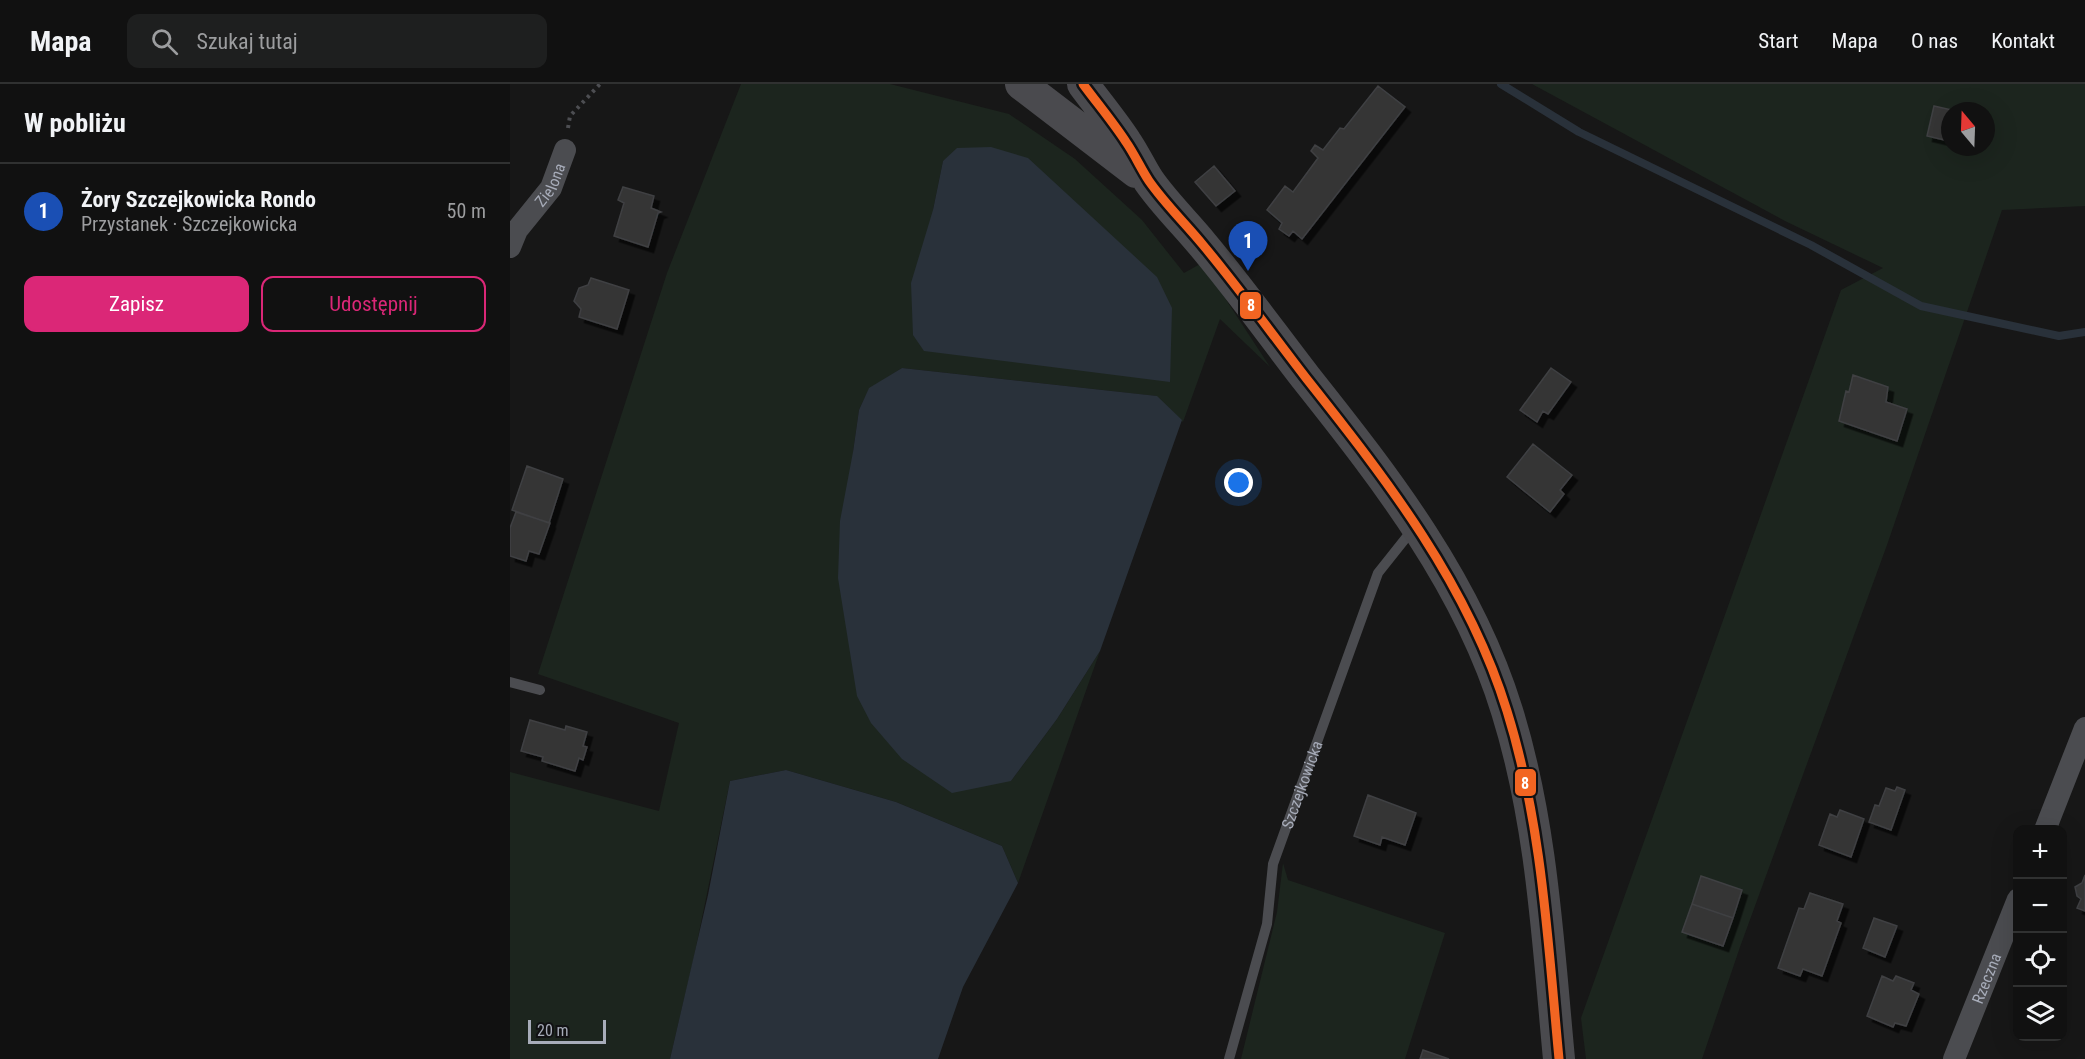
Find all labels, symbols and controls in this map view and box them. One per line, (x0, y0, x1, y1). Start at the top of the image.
search box (127, 14, 547, 68)
text: Mapa (30, 25, 91, 58)
icon: search (148, 25, 181, 58)
text: Szukaj tutaj (196, 29, 298, 54)
text: Start (1758, 29, 1799, 53)
text: Mapa (1832, 29, 1878, 53)
text: O nas (1911, 29, 1958, 53)
text: Kontakt (1991, 29, 2055, 53)
north arrow (1941, 102, 1995, 156)
text: W pobliżu (24, 108, 126, 138)
street label: Zielona (531, 160, 569, 210)
text: Żory Szczejkowicka Rondo (81, 187, 316, 212)
text: 1 (38, 199, 49, 223)
text: 50 m (447, 199, 486, 223)
text: Przystanek · Szczejkowicka (81, 212, 297, 236)
pin: 1 (1228, 222, 1268, 271)
button: Zapisz (24, 276, 249, 332)
button: Udostępnij (261, 276, 486, 332)
line badge: 8 (1239, 291, 1262, 320)
text: 8 (1247, 296, 1255, 315)
your location (1224, 468, 1253, 497)
street label: Szczejkowicka (1277, 738, 1326, 831)
line badge: 8 (1514, 768, 1537, 797)
text: 8 (1521, 774, 1529, 793)
map controls (2013, 825, 2067, 1041)
button: + (2013, 825, 2067, 879)
button: − (2013, 879, 2067, 933)
button: locate (2013, 933, 2067, 987)
street label: Rzeczna (1968, 950, 2005, 1006)
button: layers (2013, 987, 2067, 1041)
scale bar (528, 1017, 606, 1044)
text: 20 m (537, 1021, 569, 1040)

